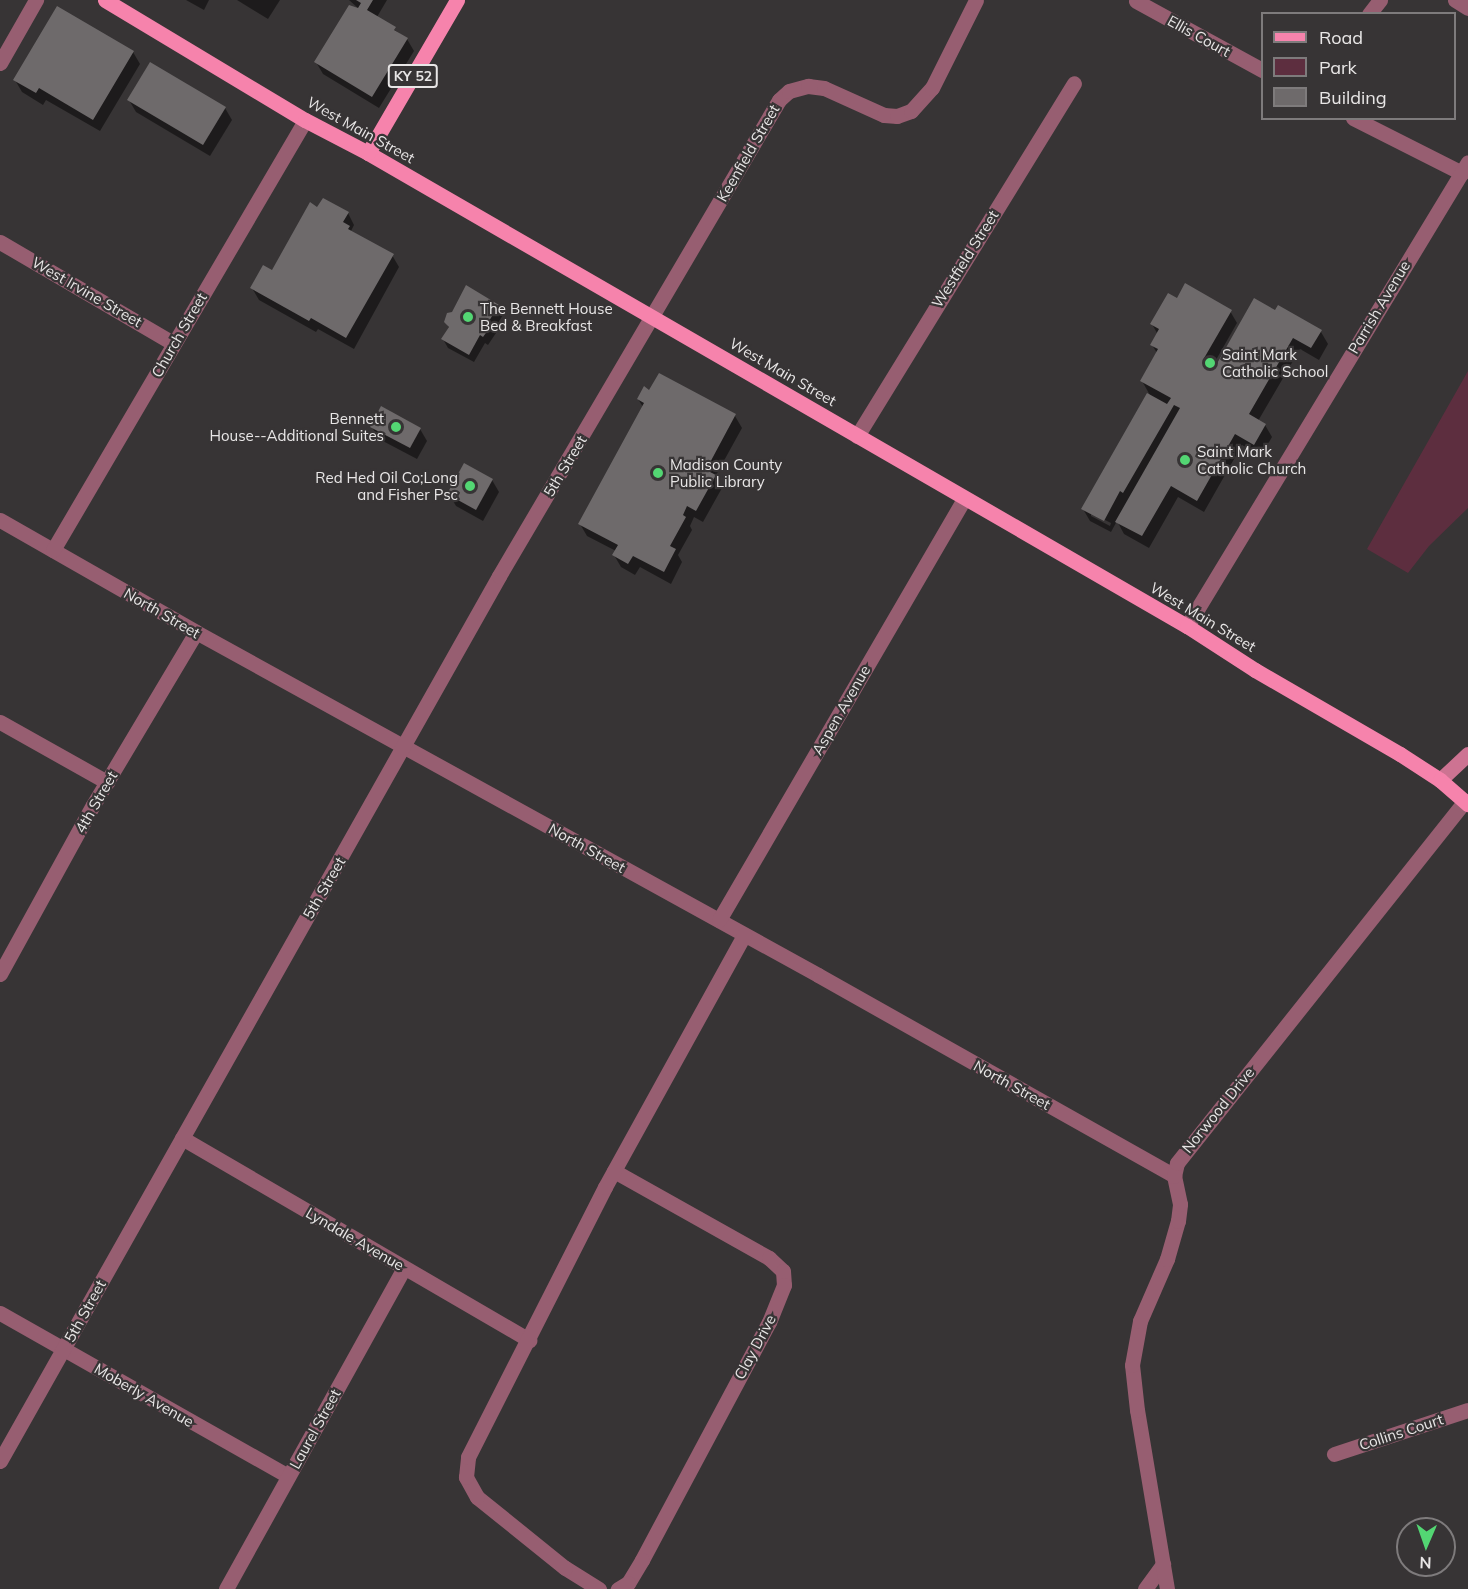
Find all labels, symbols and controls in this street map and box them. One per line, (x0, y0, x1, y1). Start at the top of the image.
street label: Ellis Court (1164, 11, 1234, 61)
legend (1261, 12, 1456, 120)
text: Road (1319, 26, 1363, 49)
text: Park (1319, 56, 1357, 79)
road number: KY 52 (388, 65, 438, 87)
text: Building (1319, 86, 1387, 109)
street label: West Main Street (304, 93, 418, 167)
street label: Keenfield Street (713, 101, 783, 205)
street label: Westfield Street (928, 207, 1002, 311)
street label: West Irvine Street (29, 253, 145, 331)
street label: Parrish Avenue (1344, 257, 1414, 357)
street label: Church Street (148, 290, 210, 380)
place label: The Bennett House Bed & Breakfast (480, 299, 613, 334)
marker: The Bennett House Bed & Breakfast (461, 310, 475, 324)
street label: West Main Street (726, 334, 840, 410)
place label: Saint Mark Catholic School (1222, 345, 1328, 380)
marker: Saint Mark Catholic School (1203, 356, 1217, 370)
place label: Bennett House--Additional Suites (209, 409, 384, 444)
marker: Bennett House--Additional Suites (389, 420, 403, 434)
street label: 5th Street (540, 432, 590, 500)
place label: Saint Mark Catholic Church (1197, 442, 1306, 477)
marker: Saint Mark Catholic Church (1178, 453, 1192, 467)
place label: Madison County Public Library (670, 455, 782, 490)
marker: Madison County Public Library (651, 466, 665, 480)
place label: Red Hed Oil Co;Long and Fisher Psc (315, 468, 458, 503)
marker: Red Hed Oil Co;Long and Fisher Psc (463, 479, 477, 493)
street label: West Main Street (1147, 578, 1259, 656)
street label: North Street (121, 584, 203, 642)
street label: Aspen Avenue (808, 662, 874, 758)
street label: 4th Street (71, 768, 121, 836)
street label: North Street (545, 820, 629, 876)
street label: 5th Street (299, 854, 349, 922)
street label: North Street (970, 1057, 1054, 1113)
street label: Norwood Drive (1178, 1064, 1258, 1156)
street label: Lyndale Avenue (303, 1204, 407, 1274)
street label: 5th Street (61, 1277, 109, 1345)
street label: Clay Drive (730, 1311, 780, 1383)
street label: Moberly Avenue (91, 1359, 197, 1431)
street label: Laurel Street (286, 1386, 344, 1472)
street label: Collins Court (1357, 1410, 1445, 1454)
north arrow (1396, 1517, 1456, 1577)
text: N (1419, 1553, 1432, 1573)

